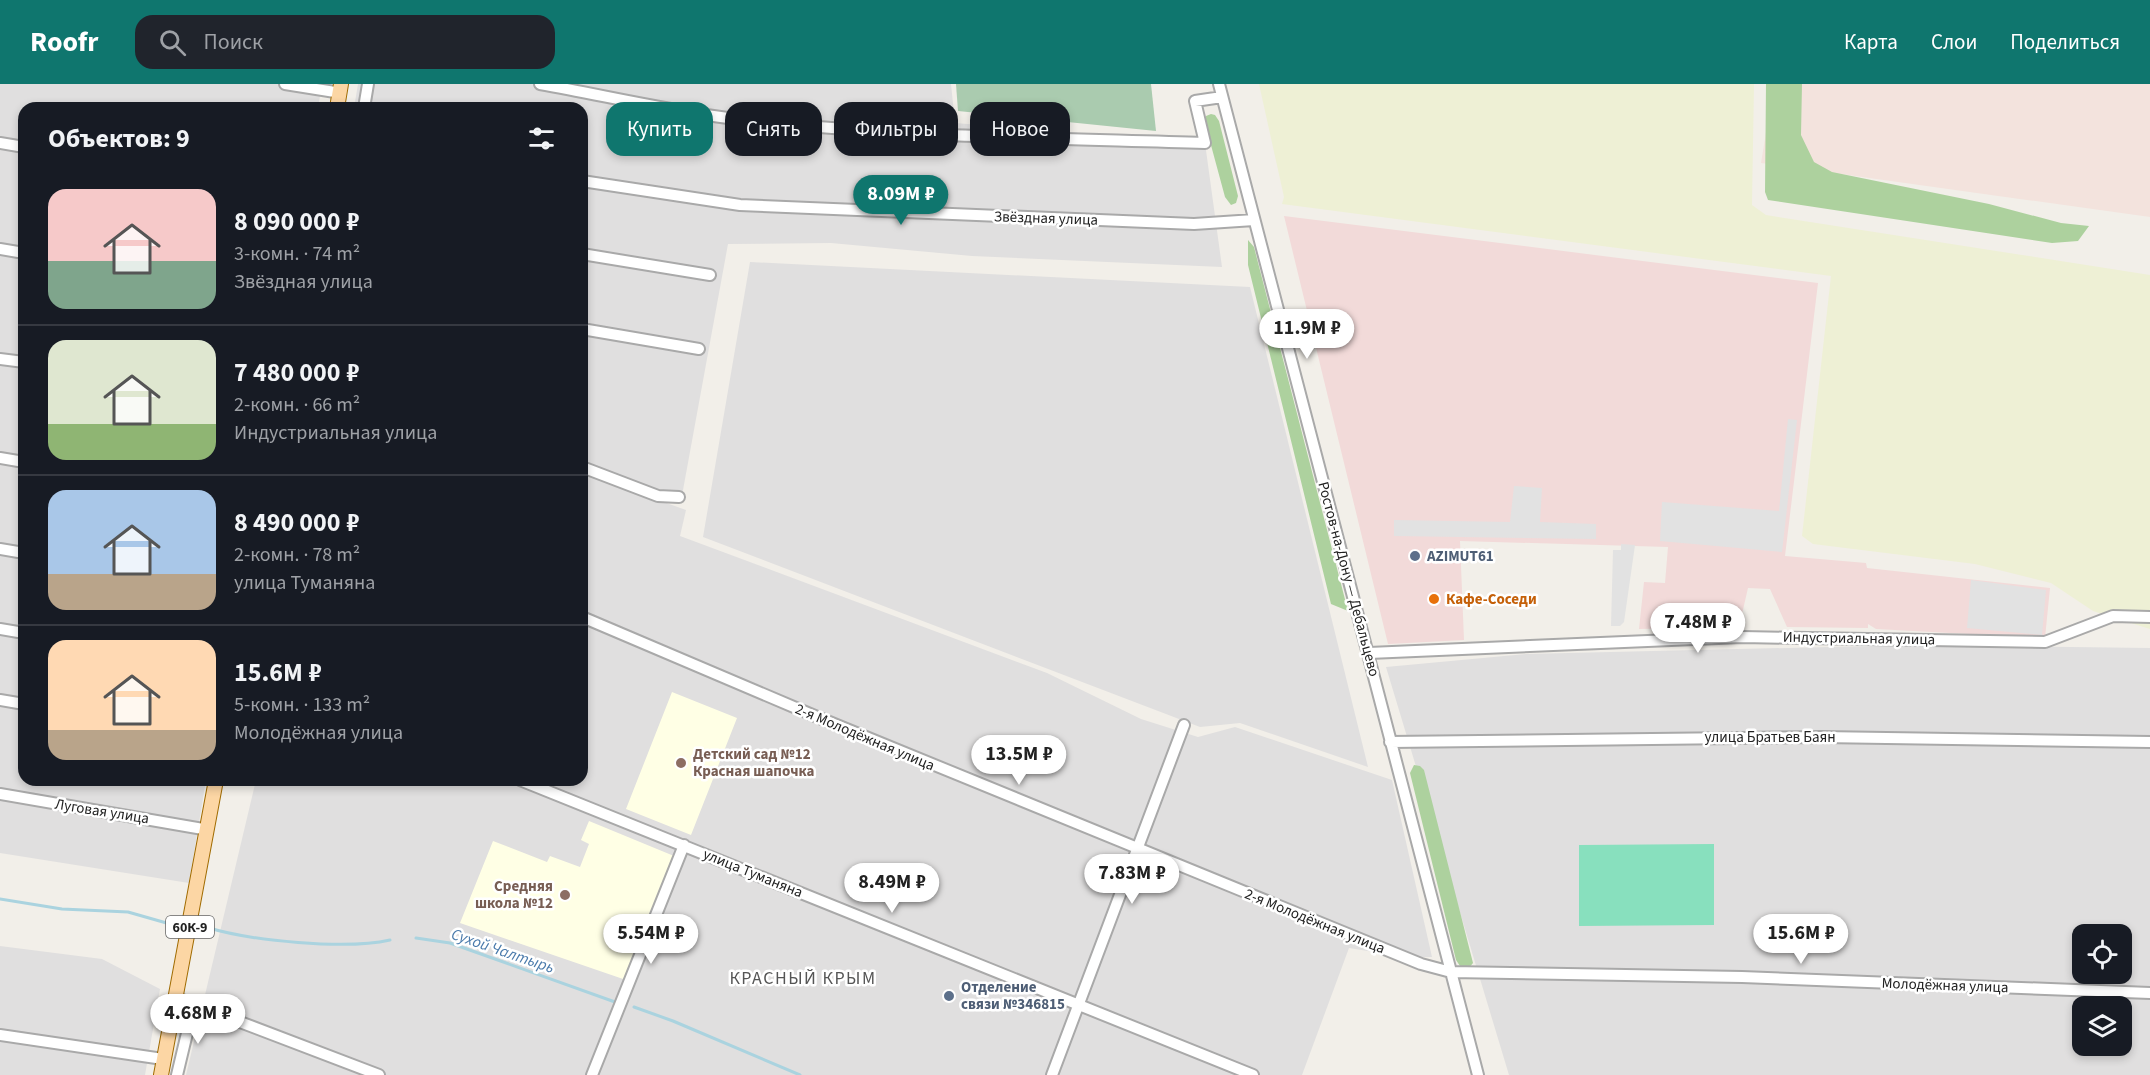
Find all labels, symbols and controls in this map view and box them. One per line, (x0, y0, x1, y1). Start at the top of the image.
search box (135, 15, 555, 69)
text: Roofr (30, 22, 99, 62)
icon: search (156, 26, 189, 59)
text: Поиск (204, 26, 263, 58)
text: Карта (1844, 27, 1898, 57)
text: Слои (1931, 27, 1977, 57)
text: Поделиться (2010, 27, 2120, 57)
chip: Купить (606, 102, 713, 156)
chip: Снять (725, 102, 822, 156)
chip: Фильтры (834, 102, 958, 156)
chip: Новое (970, 102, 1070, 156)
text: Объектов: 9 (48, 120, 190, 157)
icon: filters (525, 122, 558, 155)
pin: 8.09M ₽ (846, 175, 956, 226)
text: 8.09M ₽ (867, 180, 935, 208)
text: 8 090 000 ₽ (234, 203, 359, 240)
street label: Звёздная улица (994, 206, 1098, 231)
icon: home (96, 213, 168, 285)
text: 3-комн. · 74 m² (234, 240, 360, 268)
text: Звёздная улица (234, 268, 373, 296)
pin: 11.9M ₽ (1252, 309, 1362, 360)
text: 11.9M ₽ (1273, 314, 1341, 342)
text: 7 480 000 ₽ (234, 354, 359, 391)
icon: home (96, 364, 168, 436)
text: 2-комн. · 66 m² (234, 391, 360, 419)
text: Индустриальная улица (234, 419, 437, 447)
street label: Ростов-на-Дону — Дебальцево (1312, 479, 1385, 679)
text: 8 490 000 ₽ (234, 504, 359, 541)
icon: home (96, 514, 168, 586)
text: 2-комн. · 78 m² (234, 541, 360, 569)
place label: AZIMUT61 (1426, 546, 1494, 567)
marker: AZIMUT61 (1408, 549, 1422, 563)
text: улица Туманяна (234, 569, 375, 597)
place label: Кафе-Соседи (1446, 589, 1537, 610)
marker: Кафе-Соседи (1427, 592, 1441, 606)
pin: 7.48M ₽ (1643, 603, 1753, 654)
text: 7.48M ₽ (1664, 608, 1732, 636)
street label: Индустриальная улица (1783, 627, 1935, 650)
text: 15.6M ₽ (234, 654, 322, 691)
icon: home (96, 664, 168, 736)
text: 5-комн. · 133 m² (234, 691, 370, 719)
street label: 2-я Молодёжная улица (792, 699, 938, 776)
text: Молодёжная улица (234, 719, 403, 747)
street label: улица Братьев Баян (1704, 727, 1836, 748)
pin: 13.5M ₽ (964, 735, 1074, 786)
text: 13.5M ₽ (985, 740, 1053, 768)
place label: Детский сад №12 Красная шапочка (693, 744, 815, 782)
marker: Детский сад №12 Красная шапочка (674, 756, 688, 770)
street label: Луговая улица (53, 794, 151, 829)
street label: улица Туманяна (700, 844, 806, 903)
pin: 7.83M ₽ (1077, 854, 1187, 905)
text: 7.83M ₽ (1098, 859, 1166, 887)
pin: 8.49M ₽ (837, 863, 947, 914)
text: 8.49M ₽ (858, 868, 926, 896)
place label: Средняя школа №12 (475, 876, 553, 914)
street label: 2-я Молодёжная улица (1242, 884, 1388, 959)
marker: Средняя школа №12 (558, 888, 572, 902)
pin: 5.54M ₽ (596, 914, 706, 965)
pin: 15.6M ₽ (1746, 914, 1856, 965)
road number: 60К-9 (166, 916, 214, 938)
text: 5.54M ₽ (617, 919, 685, 947)
text: 15.6M ₽ (1767, 919, 1835, 947)
water label: Сухой Чалтырь (448, 923, 557, 979)
map controls (2072, 924, 2132, 1056)
button: locate (2072, 924, 2132, 984)
district label: КРАСНЫЙ КРЫМ (729, 966, 877, 991)
street label: Молодёжная улица (1881, 973, 2009, 998)
place label: Отделение связи №346815 (961, 977, 1065, 1015)
marker: Отделение связи №346815 (942, 989, 956, 1003)
pin: 4.68M ₽ (143, 994, 253, 1045)
button: layers (2072, 996, 2132, 1056)
text: 4.68M ₽ (164, 999, 232, 1027)

